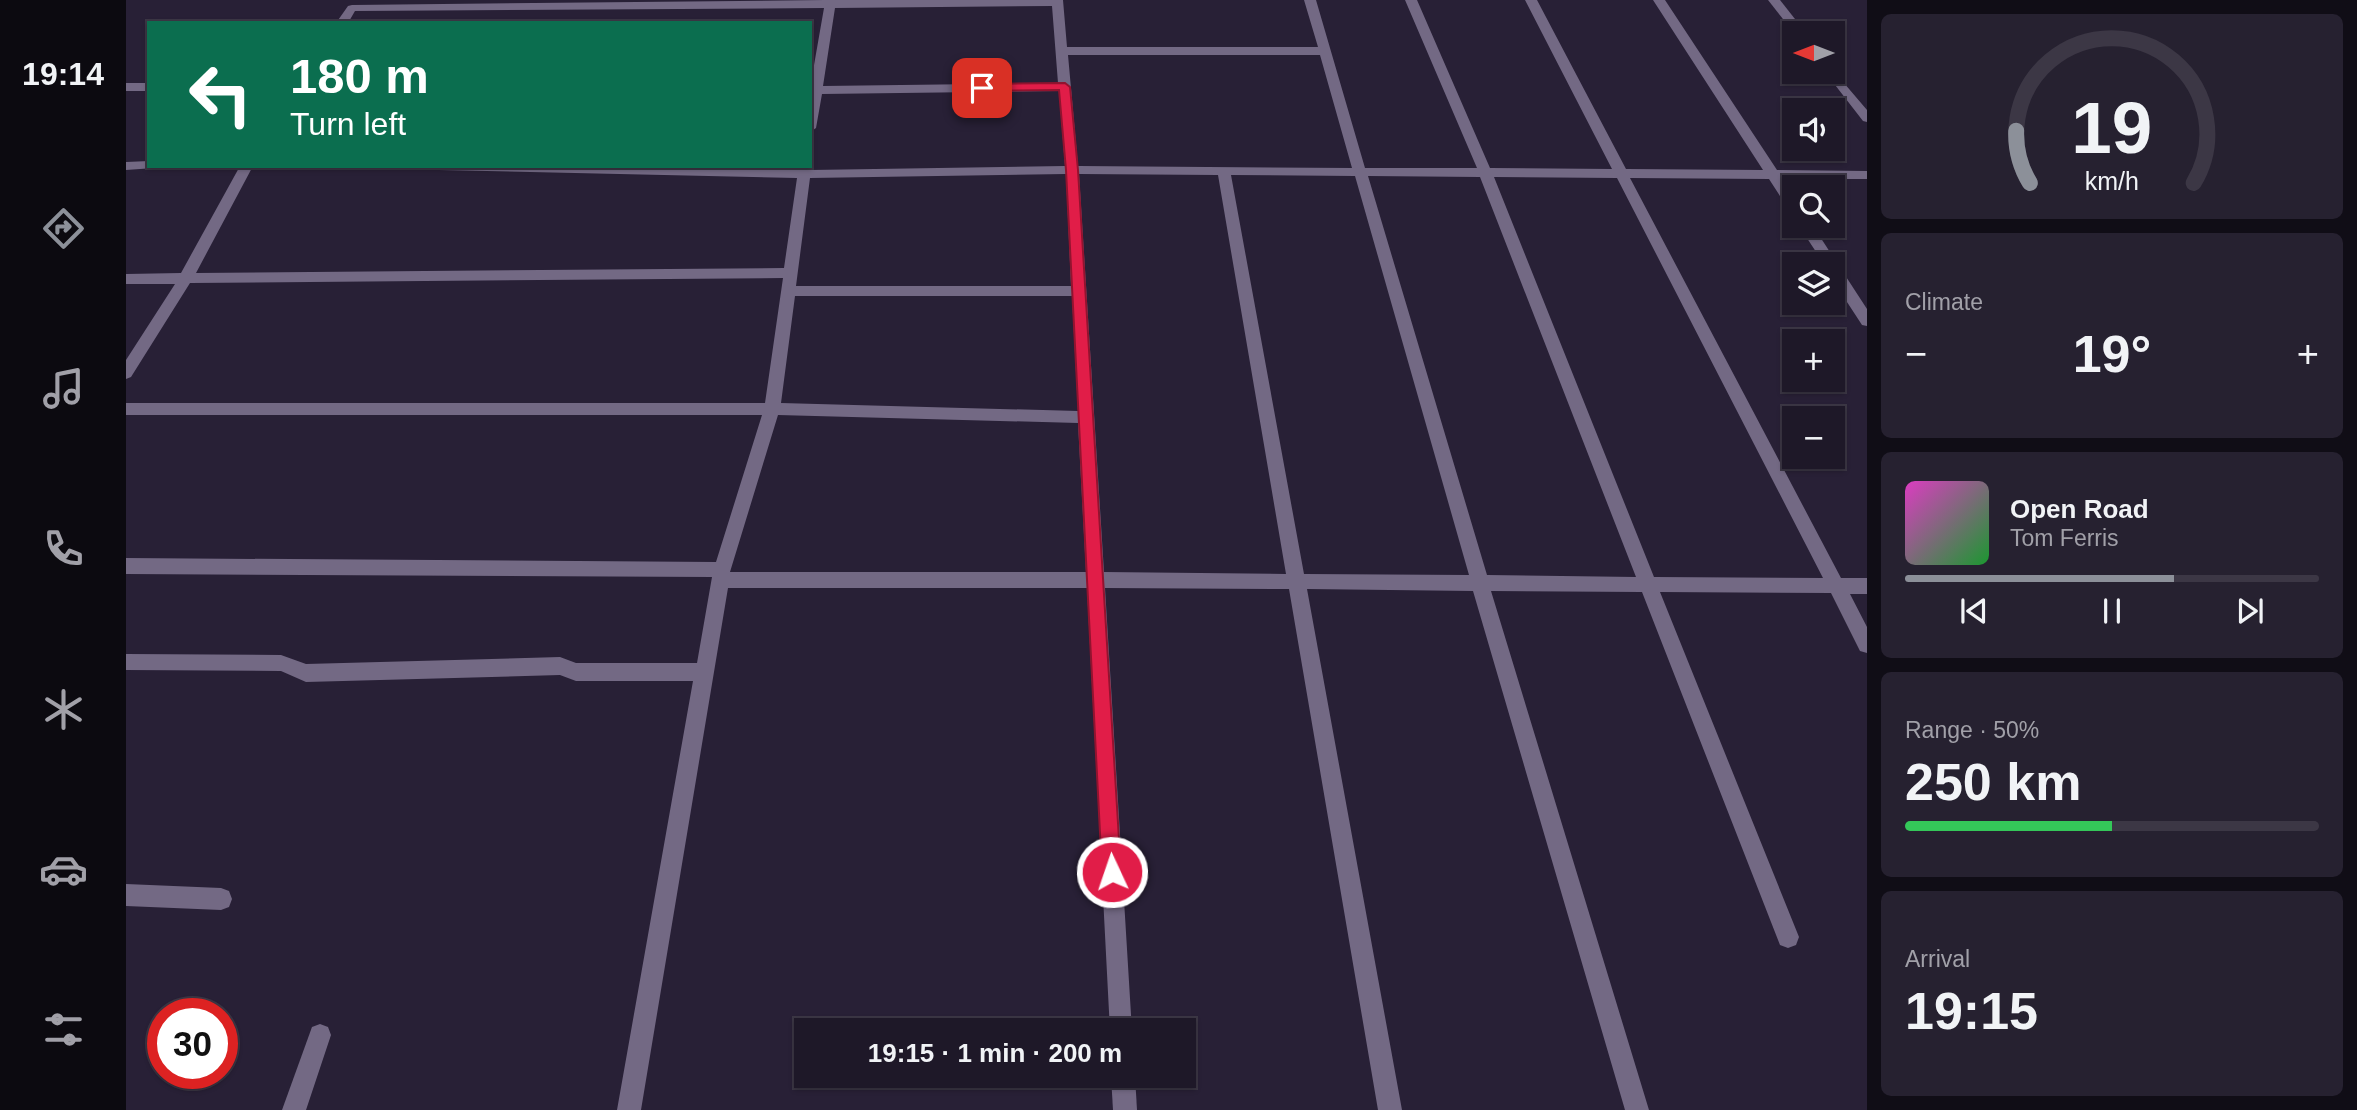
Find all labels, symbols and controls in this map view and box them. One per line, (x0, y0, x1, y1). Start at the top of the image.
north arrow (1782, 21, 1844, 84)
map controls (1782, 21, 1845, 469)
icon: left (175, 49, 266, 140)
text: 180 m (290, 49, 429, 103)
text: 19:14 (22, 56, 104, 92)
pin (952, 58, 1012, 118)
icon: arrive (963, 69, 1001, 107)
text: 19 (2072, 87, 2152, 168)
button: sound (1782, 98, 1845, 161)
text: Turn left (290, 106, 406, 142)
text: km/h (2085, 166, 2139, 194)
button: search (1782, 175, 1845, 238)
icon: directions (39, 204, 88, 253)
button: layers (1782, 252, 1845, 315)
text: Climate (1905, 289, 1983, 315)
text: 19° (2073, 325, 2151, 383)
button: + (1782, 329, 1845, 392)
text: − (1905, 333, 1927, 375)
text: + (2297, 333, 2319, 375)
icon: music (39, 364, 88, 413)
button: − (1782, 406, 1845, 469)
text: Open Road (2010, 494, 2149, 524)
icon: phone (39, 524, 88, 573)
text: Tom Ferris (2010, 525, 2119, 551)
icon: previous (1955, 592, 1993, 630)
icon: pause (2093, 592, 2131, 630)
icon: next (2231, 592, 2269, 630)
icon: climate (39, 685, 88, 734)
text: Range · 50% (1905, 717, 2039, 743)
text: 250 km (1905, 753, 2081, 811)
position arrow (1075, 835, 1149, 909)
icon: car (39, 845, 88, 894)
text: Arrival (1905, 946, 1970, 972)
text: 19:15 (1905, 982, 2038, 1040)
speed limit sign: 30 (147, 998, 238, 1089)
icon: filters (39, 1005, 88, 1054)
text: 19:15 · 1 min · 200 m (868, 1038, 1122, 1068)

